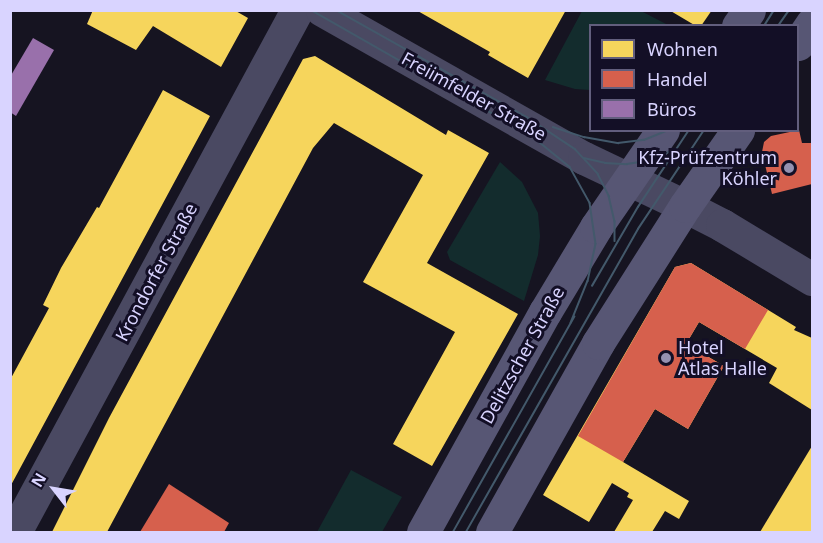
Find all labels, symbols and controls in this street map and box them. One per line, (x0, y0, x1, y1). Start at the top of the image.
legend (589, 24, 799, 132)
text: Wohnen (647, 37, 718, 61)
street label: Freiimfelder Straße (398, 47, 550, 145)
text: Handel (647, 67, 707, 91)
text: Büros (647, 97, 696, 121)
place label: Kfz-Prüfzentrum Köhler (638, 147, 777, 190)
marker: Kfz-Prüfzentrum Köhler (782, 161, 796, 175)
street label: Krondorfer Straße (111, 199, 201, 345)
street label: Delitzscher Straße (475, 283, 569, 427)
place label: Hotel Atlas Halle (678, 337, 767, 380)
marker: Hotel Atlas Halle (659, 351, 673, 365)
north arrow (24, 459, 84, 519)
text: N (26, 468, 51, 491)

